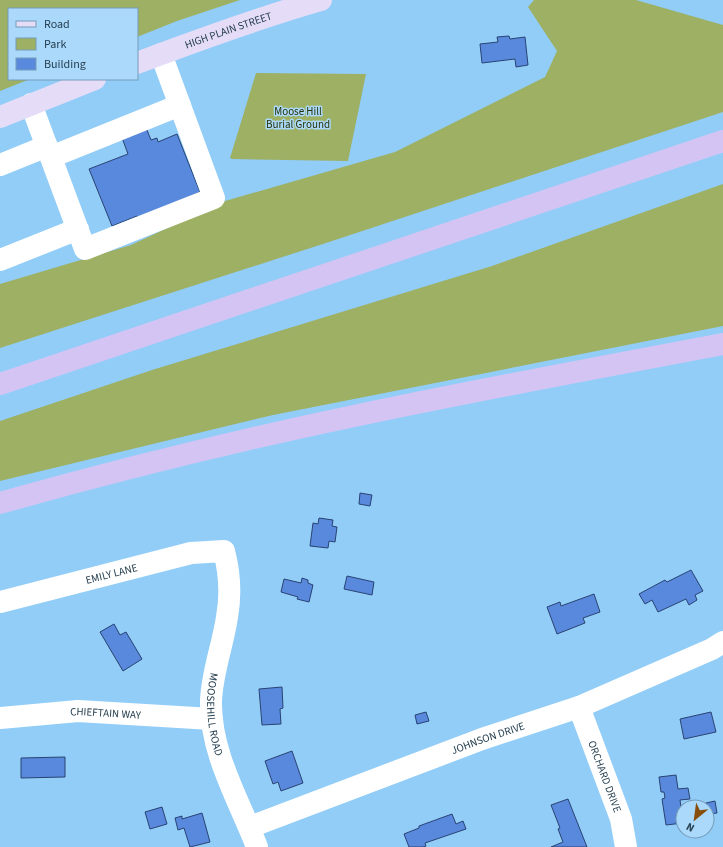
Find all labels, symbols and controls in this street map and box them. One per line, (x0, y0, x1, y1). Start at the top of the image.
legend (8, 8, 138, 80)
street label: HIGH PLAIN STREET (183, 8, 274, 53)
text: Road (44, 16, 70, 33)
text: Park (44, 36, 66, 53)
text: Building (44, 56, 86, 73)
park label: Moose Hill Burial Ground (266, 104, 330, 132)
street label: EMILY LANE (84, 560, 139, 588)
street label: MOOSEHILL ROAD (203, 672, 226, 758)
street label: CHIEFTAIN WAY (70, 704, 142, 723)
street label: JOHNSON DRIVE (449, 718, 527, 758)
street label: ORCHARD DRIVE (584, 738, 625, 815)
north arrow (675, 799, 715, 839)
text: N (684, 819, 697, 836)

